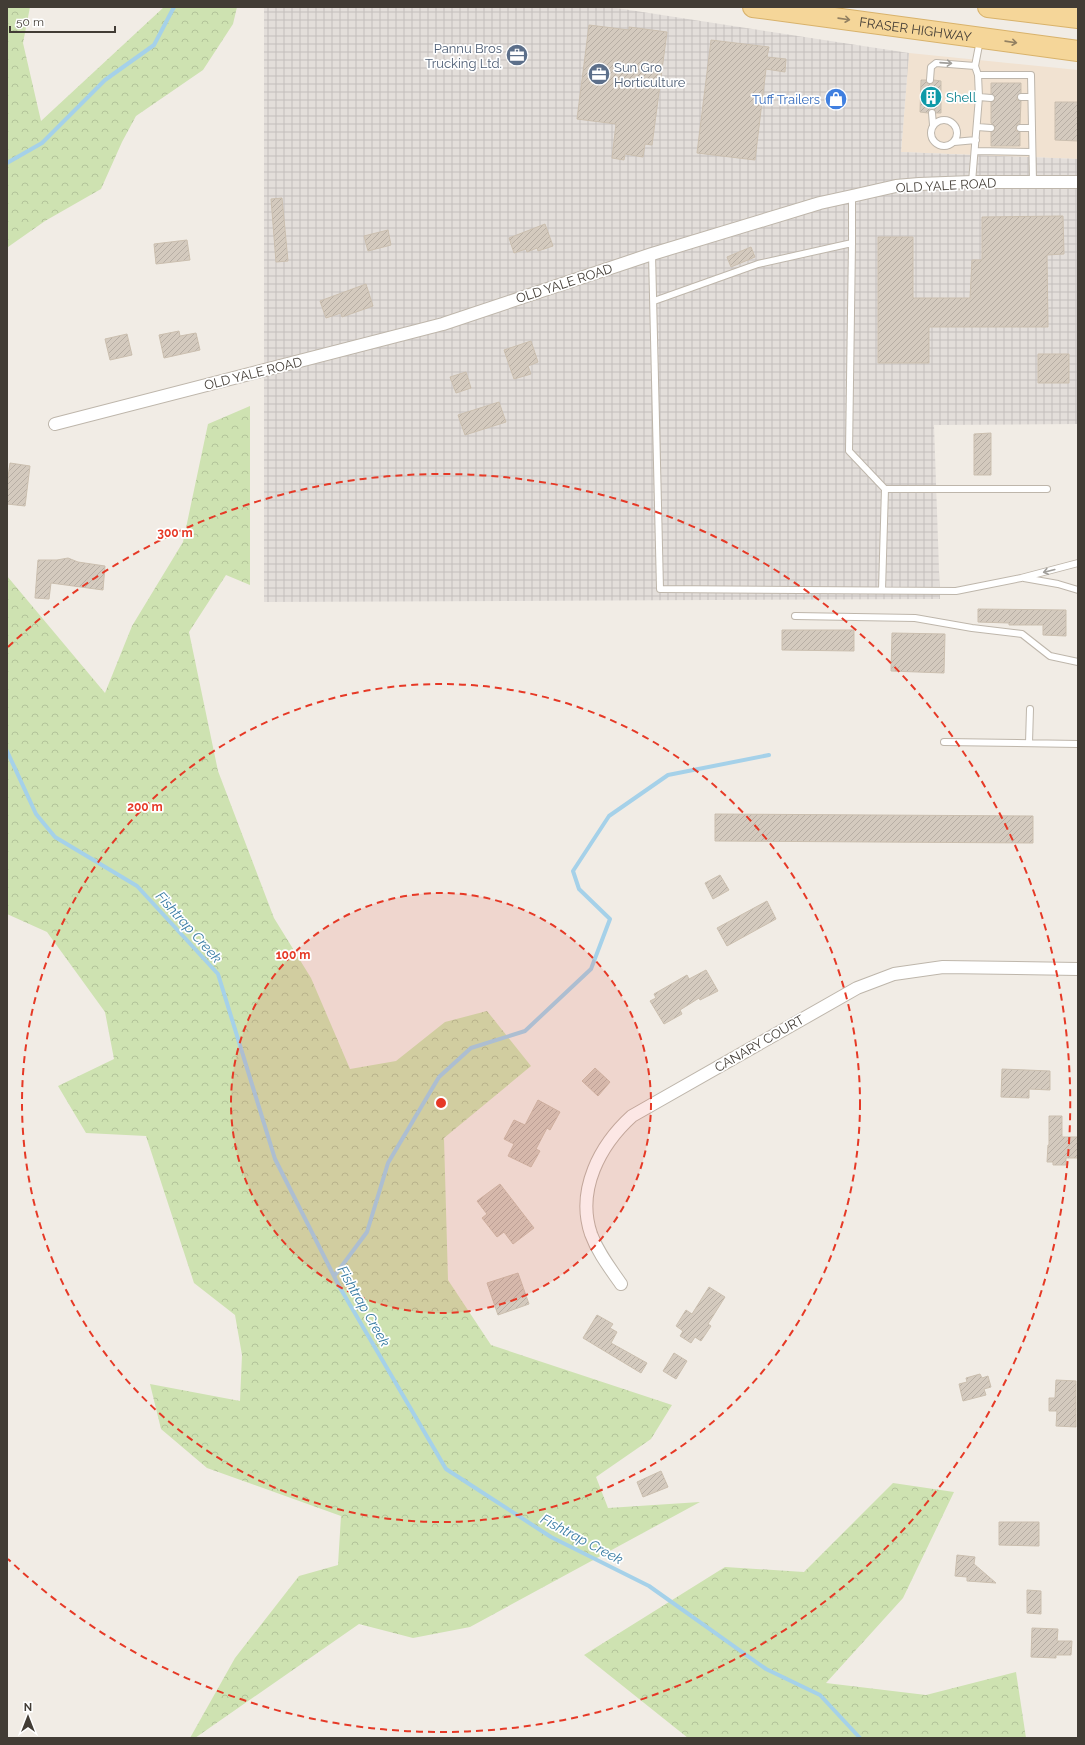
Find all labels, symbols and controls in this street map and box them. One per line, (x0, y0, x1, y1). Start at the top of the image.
scale bar (10, 8, 115, 34)
street label: FRASER HIGHWAY (858, 14, 973, 45)
text: 50 m (16, 15, 44, 29)
one-way arrow (837, 16, 850, 23)
one-way arrow (1004, 38, 1017, 46)
place label: Pannu Bros Trucking Ltd. (425, 41, 502, 71)
office icon: Pannu Bros Trucking Ltd. (504, 42, 530, 68)
place label: Sun Gro Horticulture (614, 60, 686, 90)
one-way arrow (939, 60, 952, 67)
office icon: Sun Gro Horticulture (586, 61, 612, 87)
building icon: Shell (918, 84, 944, 110)
shop icon: Tuff Trailers (823, 86, 849, 112)
place label: Shell (946, 90, 977, 105)
place label: Tuff Trailers (752, 92, 820, 107)
street label: OLD YALE ROAD (895, 175, 997, 196)
street label: OLD YALE ROAD (514, 261, 614, 306)
street label: OLD YALE ROAD (203, 354, 304, 393)
text: 300 m (157, 526, 193, 540)
one-way arrow (1043, 567, 1056, 575)
text: 200 m (127, 800, 163, 814)
water label: Fishtrap Creek (153, 888, 226, 966)
text: 100 m (276, 948, 310, 962)
street label: CANARY COURT (712, 1012, 807, 1075)
centre of rings (434, 1096, 448, 1110)
water label: Fishtrap Creek (334, 1263, 394, 1350)
water label: Fishtrap Creek (538, 1511, 626, 1568)
north arrow (8, 1697, 48, 1737)
text: N (24, 1701, 32, 1714)

